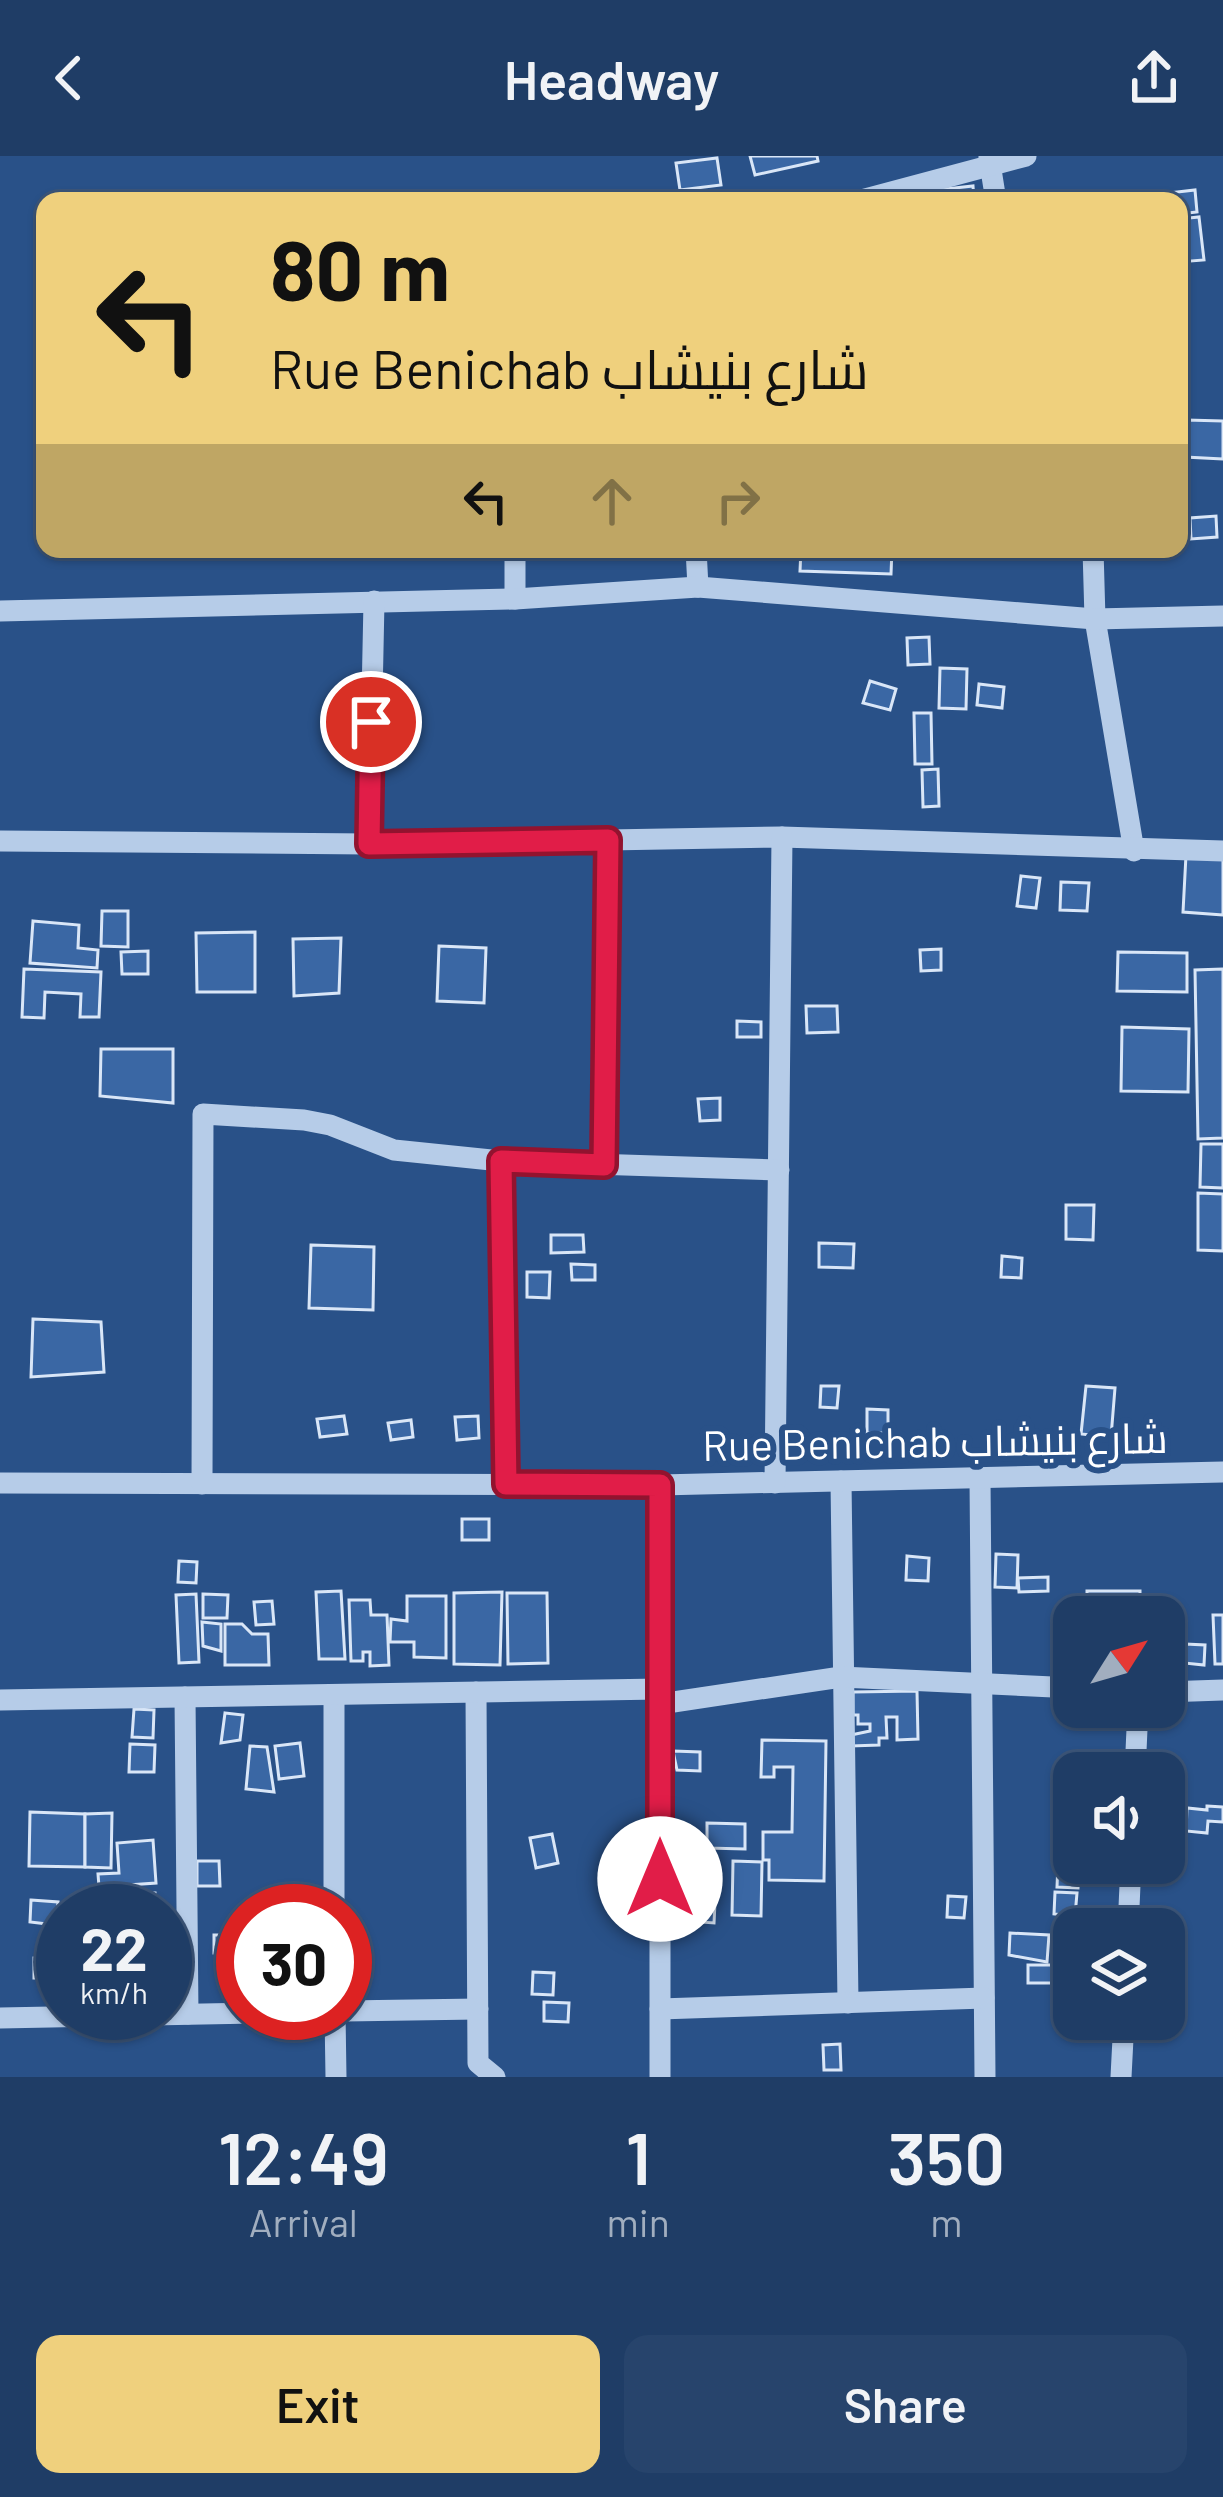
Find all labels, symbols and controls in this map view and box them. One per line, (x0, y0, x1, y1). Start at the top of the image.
icon: back (36, 45, 102, 111)
icon: share (1121, 45, 1187, 111)
text: Headway (504, 46, 719, 111)
text: 80 m (270, 217, 450, 318)
icon: left (72, 240, 228, 396)
text: Rue Benichab شارع بنيشاب (270, 335, 869, 400)
icon: left (453, 468, 519, 534)
icon: ahead (579, 468, 645, 534)
icon: right (705, 468, 771, 534)
pin (320, 671, 422, 773)
icon: arrive (338, 689, 404, 755)
street label: Rue Benichab شارع بنيشاب (702, 1411, 1168, 1474)
north arrow (1053, 1596, 1185, 1728)
map controls (1053, 1596, 1185, 2040)
button: sound (1053, 1752, 1185, 1884)
position arrow (597, 1816, 723, 1942)
speed limit sign: 30 (216, 1884, 372, 2040)
button: layers (1053, 1908, 1185, 2040)
text: 22 (80, 1911, 148, 1983)
text: km/h (80, 1974, 148, 2010)
text: 12:49 (218, 2113, 389, 2199)
text: 1 (626, 2113, 651, 2199)
text: 350 (888, 2113, 1005, 2199)
text: Arrival (249, 2198, 358, 2245)
text: min (607, 2198, 670, 2245)
text: m (930, 2198, 963, 2245)
button: Exit (36, 2335, 600, 2473)
button: Share (624, 2335, 1187, 2473)

